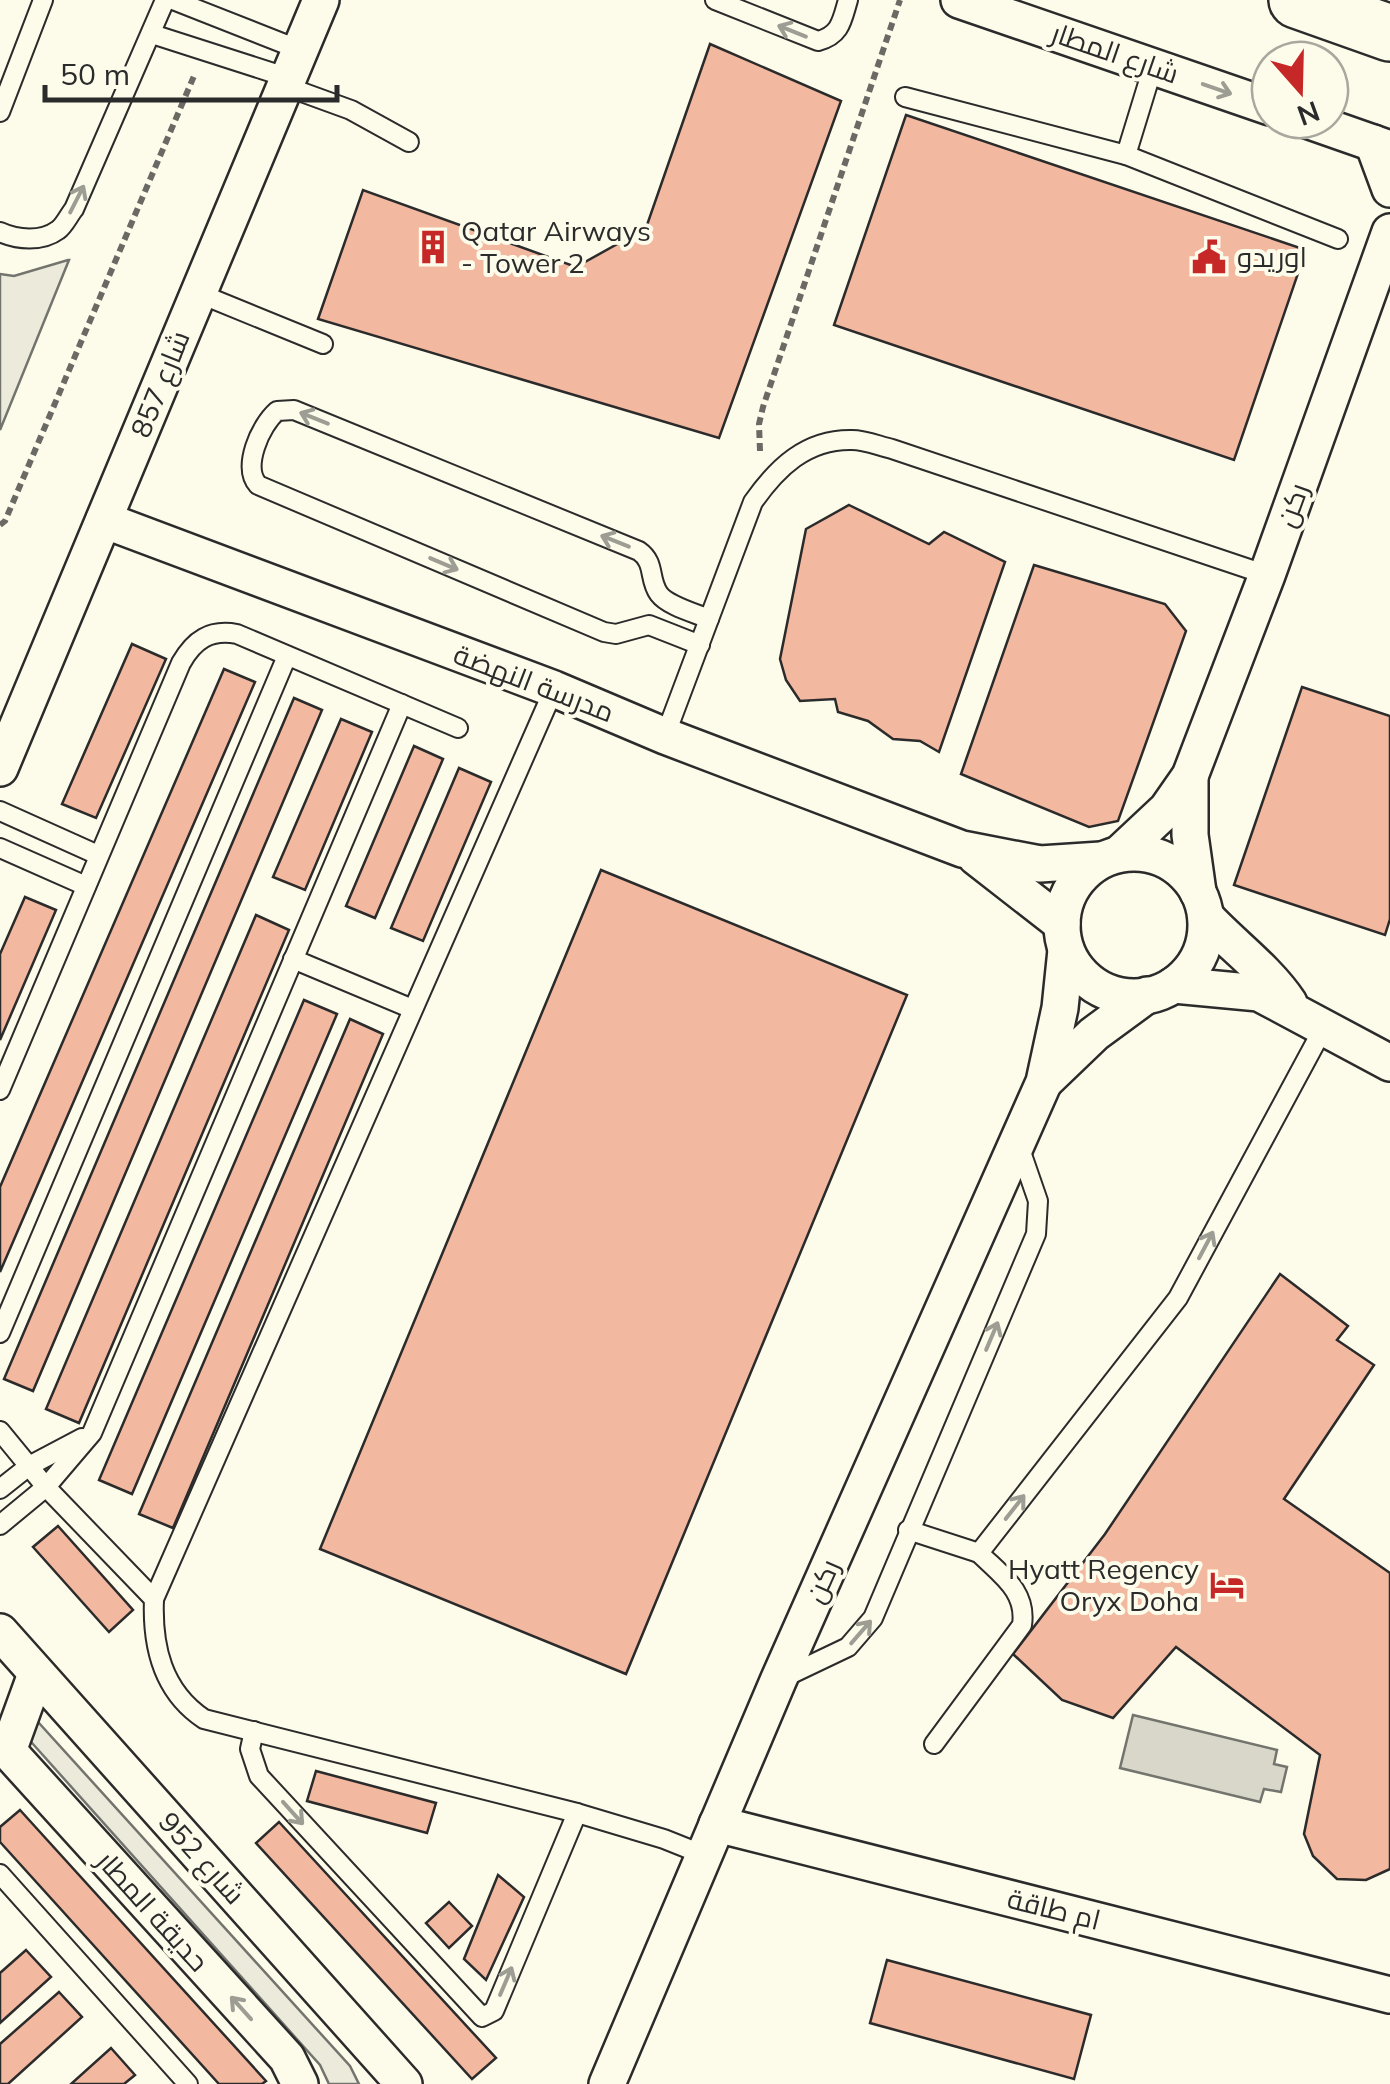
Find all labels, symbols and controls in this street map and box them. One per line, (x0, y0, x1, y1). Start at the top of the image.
street label: شارع المطار (1044, 14, 1183, 92)
one-way arrow (777, 20, 808, 38)
scale bar (45, 40, 338, 102)
north arrow (1250, 40, 1350, 140)
text: 50 m (60, 55, 130, 93)
one-way arrow (1200, 81, 1232, 99)
text: N (1293, 94, 1325, 134)
one-way arrow (68, 185, 87, 215)
place label: Qatar Airways - Tower 2 (461, 213, 651, 280)
building icon: Qatar Airways - Tower 2 (414, 228, 452, 266)
public building icon: اوريدو (1190, 238, 1228, 276)
place label: اوريدو (1237, 239, 1307, 274)
street label: شارع 857 (122, 325, 199, 443)
one-way arrow (299, 408, 330, 426)
street label: ركن (1267, 478, 1316, 532)
one-way arrow (600, 531, 631, 549)
one-way arrow (428, 556, 459, 574)
street label: مدرسة النهضة (449, 636, 619, 729)
one-way arrow (1197, 1231, 1217, 1260)
one-way arrow (984, 1321, 1002, 1352)
one-way arrow (1004, 1494, 1025, 1521)
place label: Hyatt Regency Oryx Doha (1008, 1551, 1199, 1618)
street label: ركن (797, 1553, 847, 1608)
hotel icon: Hyatt Regency Oryx Doha (1208, 1566, 1246, 1604)
one-way arrow (849, 1620, 872, 1645)
one-way arrow (281, 1800, 304, 1825)
street label: شارع 952 (150, 1804, 253, 1912)
street label: حديقة المطار (89, 1842, 217, 1978)
street label: ام طاقة (1003, 1880, 1104, 1940)
one-way arrow (498, 1966, 516, 1997)
one-way arrow (230, 1996, 253, 2021)

